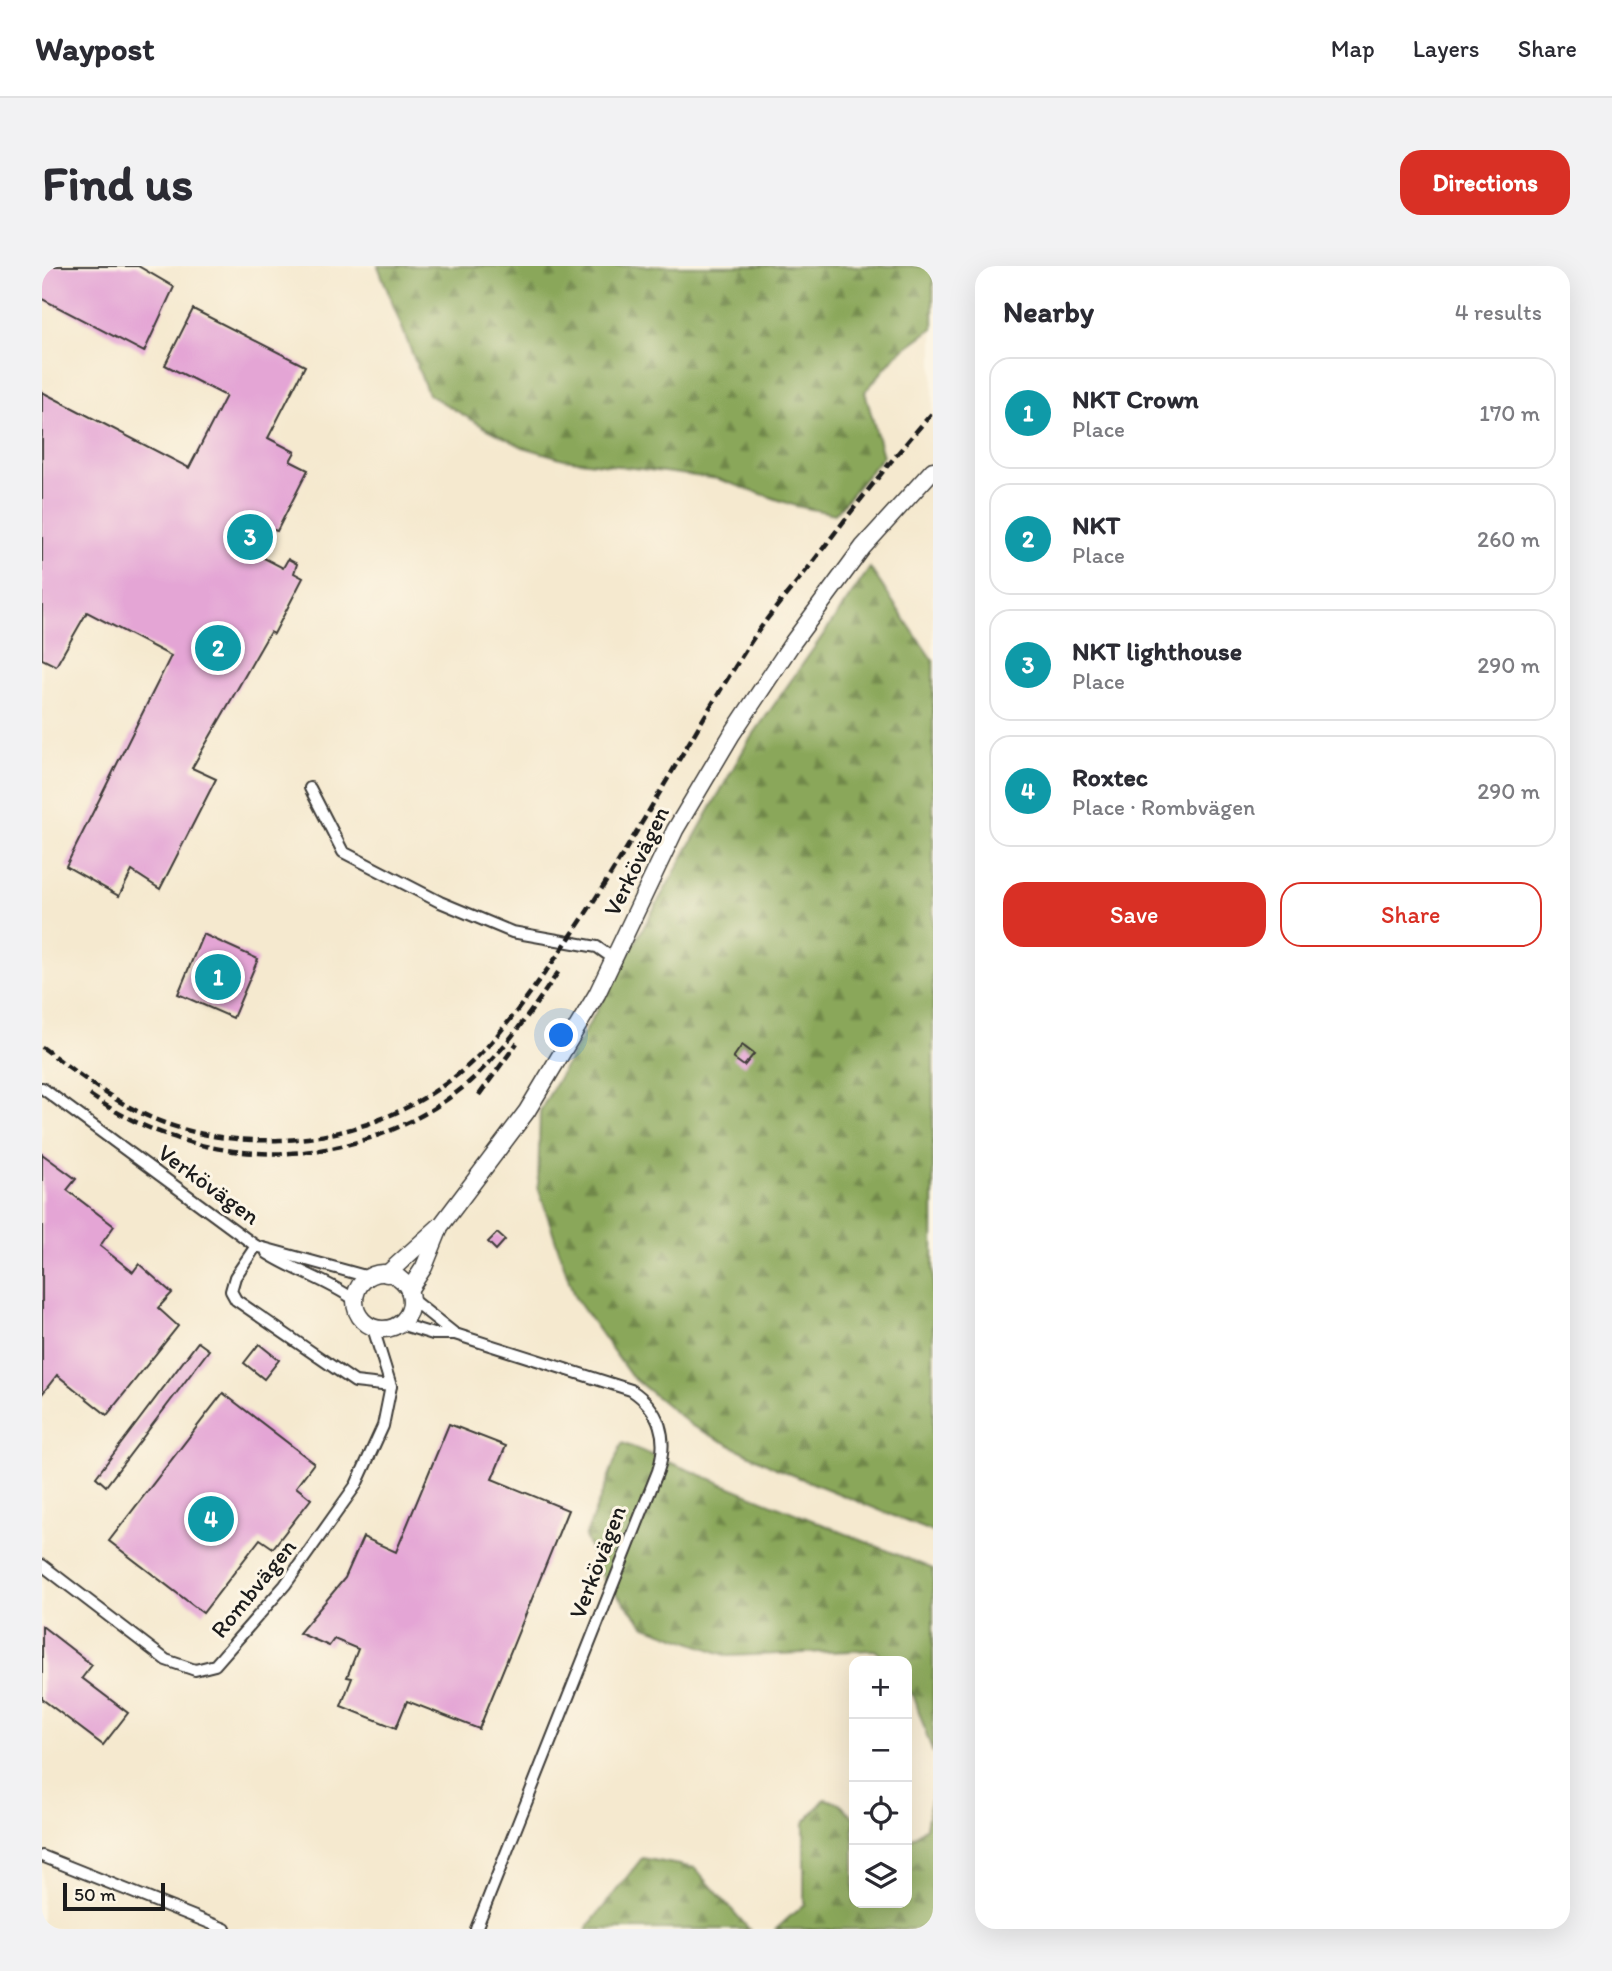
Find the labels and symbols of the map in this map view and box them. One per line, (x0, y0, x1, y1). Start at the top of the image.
pin: 3 (227, 511, 273, 563)
pin: 2 (195, 622, 241, 674)
street label: Verkövägen (597, 801, 675, 921)
pin: 1 (195, 951, 241, 1003)
your location (544, 1018, 578, 1052)
street label: Verkövägen (152, 1137, 266, 1231)
pin: 4 (188, 1493, 234, 1545)
street label: Verkövägen (562, 1501, 632, 1623)
street label: Rombvägen (204, 1532, 302, 1644)
scale bar (63, 1880, 164, 1912)

